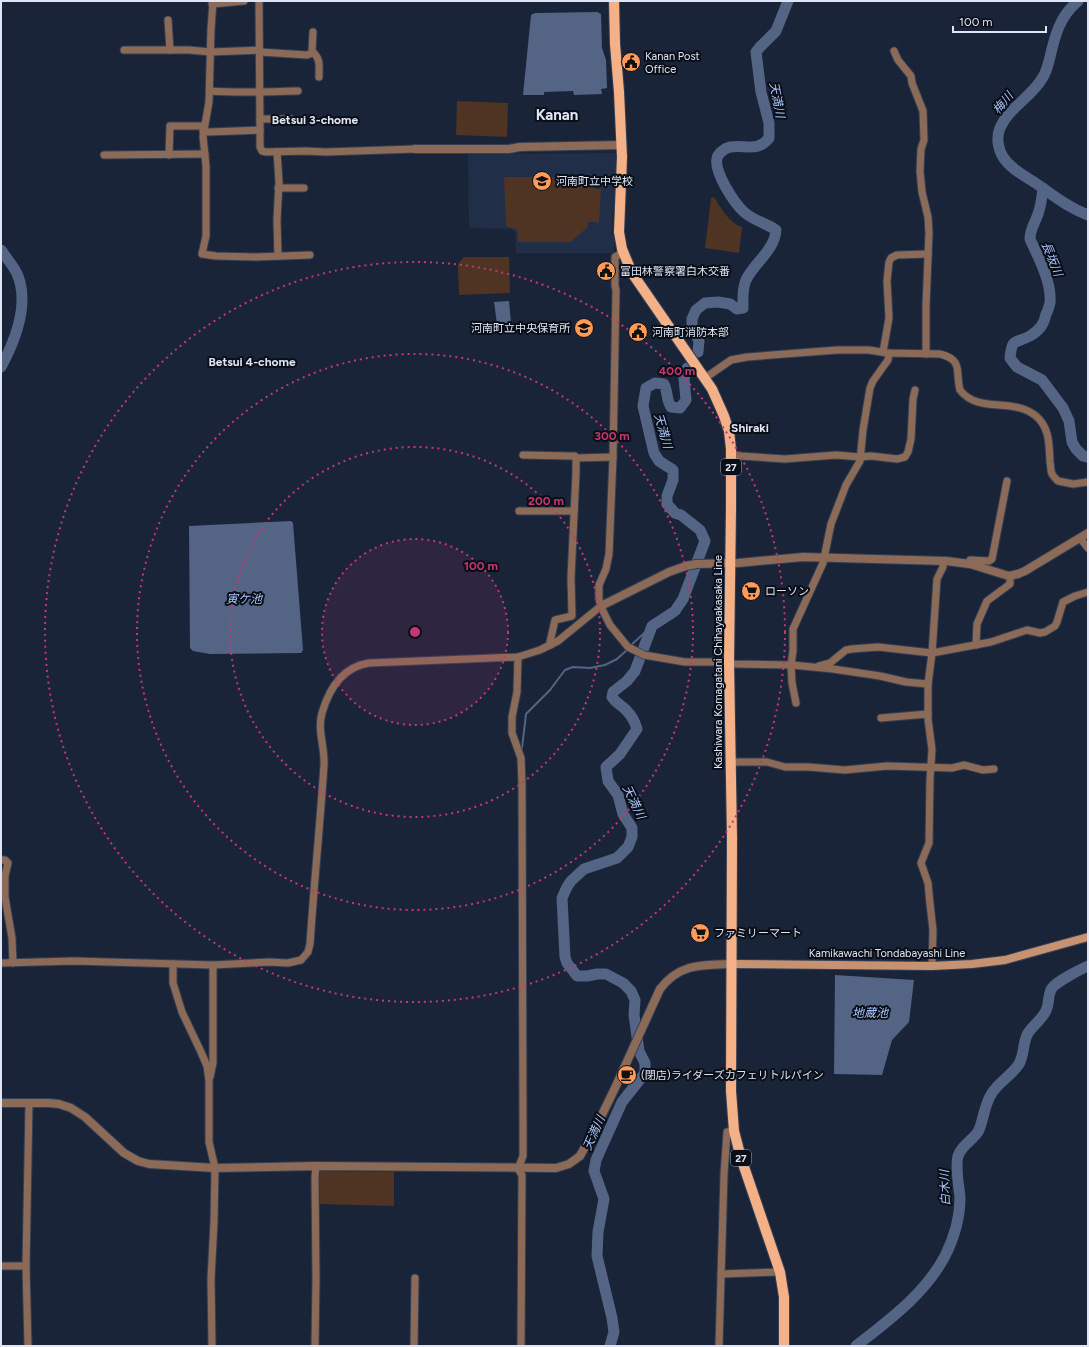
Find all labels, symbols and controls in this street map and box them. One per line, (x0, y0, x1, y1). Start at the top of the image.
scale bar (953, 8, 1046, 34)
text: 100 m (959, 15, 993, 29)
place label: Kanan Post Office (645, 50, 700, 76)
public building icon: Kanan Post Office (620, 51, 642, 73)
water label: 天満川 (767, 81, 788, 121)
water label: 梅川 (990, 88, 1017, 117)
district label: Kanan (536, 106, 578, 124)
district label: Betsui 3-chome (272, 113, 358, 127)
school or university icon: 河南町立中学校 (531, 170, 553, 192)
place label: 河南町立中学校 (556, 175, 633, 188)
water label: 長坂川 (1039, 240, 1066, 280)
public building icon: 富田林警察署白木交番 (595, 260, 617, 282)
place label: 富田林警察署白木交番 (620, 265, 730, 278)
school or university icon: 河南町立中央保育所 (573, 317, 595, 339)
public building icon: 河南町消防本部 (627, 321, 649, 343)
place label: 河南町立中央保育所 (471, 322, 571, 335)
place label: 河南町消防本部 (652, 326, 729, 339)
district label: Betsui 4-chome (208, 355, 296, 369)
text: 400 m (659, 364, 695, 378)
water label: 天満川 (651, 412, 675, 452)
district label: Shiraki (731, 421, 769, 435)
text: 300 m (594, 429, 630, 443)
road number: 27 (721, 459, 741, 475)
text: 200 m (528, 494, 564, 508)
street label: Kashiwara Komagatani Chihayaakasaka Line (712, 555, 725, 769)
text: 100 m (464, 559, 498, 573)
supermarket icon: ローソン (740, 580, 762, 602)
place label: ローソン (765, 585, 809, 598)
water label: 寅ケ池 (226, 592, 263, 606)
centre of rings (408, 625, 422, 639)
water label: 天満川 (620, 783, 649, 823)
supermarket icon: ファミリーマート (689, 922, 711, 944)
place label: ファミリーマート (714, 927, 802, 940)
street label: Kamikawachi Tondabayashi Line (809, 947, 965, 960)
water label: 地蔵池 (852, 1006, 889, 1020)
cafe icon: (閉店)ライダーズカフェリトルパイン (616, 1064, 638, 1086)
place label: (閉店)ライダーズカフェリトルパイン (641, 1069, 824, 1082)
water label: 天満川 (580, 1112, 609, 1152)
road number: 27 (731, 1150, 751, 1166)
water label: 白木川 (937, 1168, 953, 1206)

